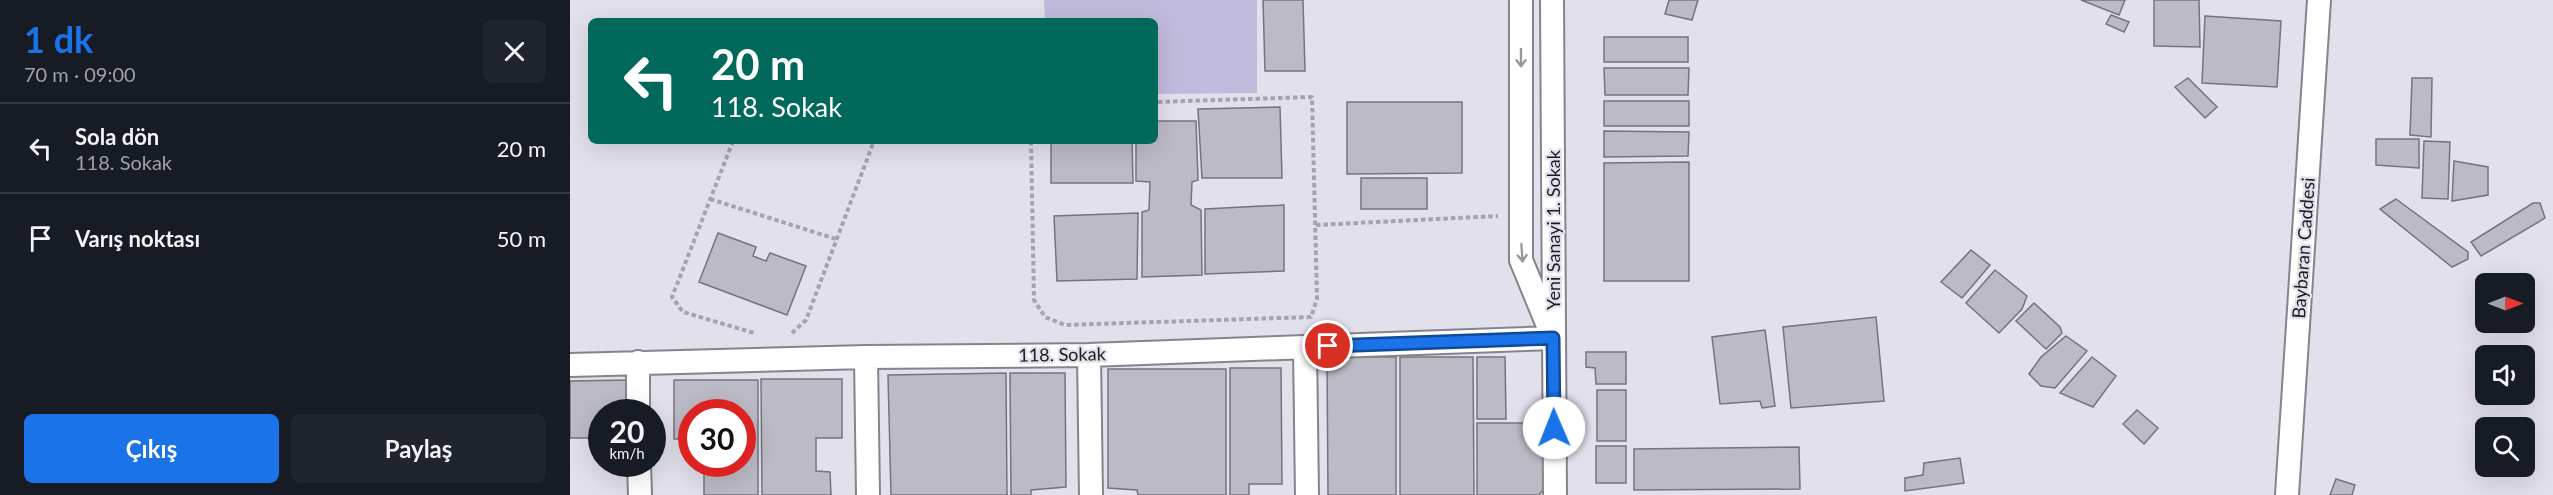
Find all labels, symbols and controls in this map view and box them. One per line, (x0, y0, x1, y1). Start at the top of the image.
text: 1 dk (24, 17, 93, 61)
button: close (483, 20, 546, 83)
text: 20 m (711, 39, 805, 89)
icon: left (612, 42, 690, 120)
one-way arrow (1515, 48, 1527, 68)
text: 70 m · 09:00 (24, 62, 136, 86)
text: 118. Sokak (711, 90, 842, 123)
text: Sola dön (75, 123, 159, 150)
icon: left (24, 132, 57, 165)
text: 20 m (497, 135, 546, 162)
street label: Yeni Sanayi 1. Sokak (1542, 149, 1564, 310)
text: 118. Sokak (75, 150, 172, 174)
street label: Baybaran Caddesi (2287, 177, 2319, 319)
icon: arrive (24, 222, 57, 255)
text: Varış noktası (75, 225, 200, 252)
text: 50 m (497, 225, 546, 252)
one-way arrow (1516, 243, 1527, 263)
north arrow (2475, 273, 2535, 333)
map controls (2475, 273, 2535, 477)
pin (1302, 320, 1353, 371)
icon: arrive (1311, 329, 1344, 362)
street label: 118. Sokak (1018, 342, 1107, 366)
button: sound (2475, 345, 2535, 405)
position arrow (1522, 396, 1586, 460)
speed limit sign: 30 (678, 399, 756, 477)
text: 20 (610, 413, 644, 449)
button: Çıkış (24, 414, 279, 483)
button: Paylaş (291, 414, 546, 483)
button: search (2475, 417, 2535, 477)
text: km/h (609, 444, 645, 462)

